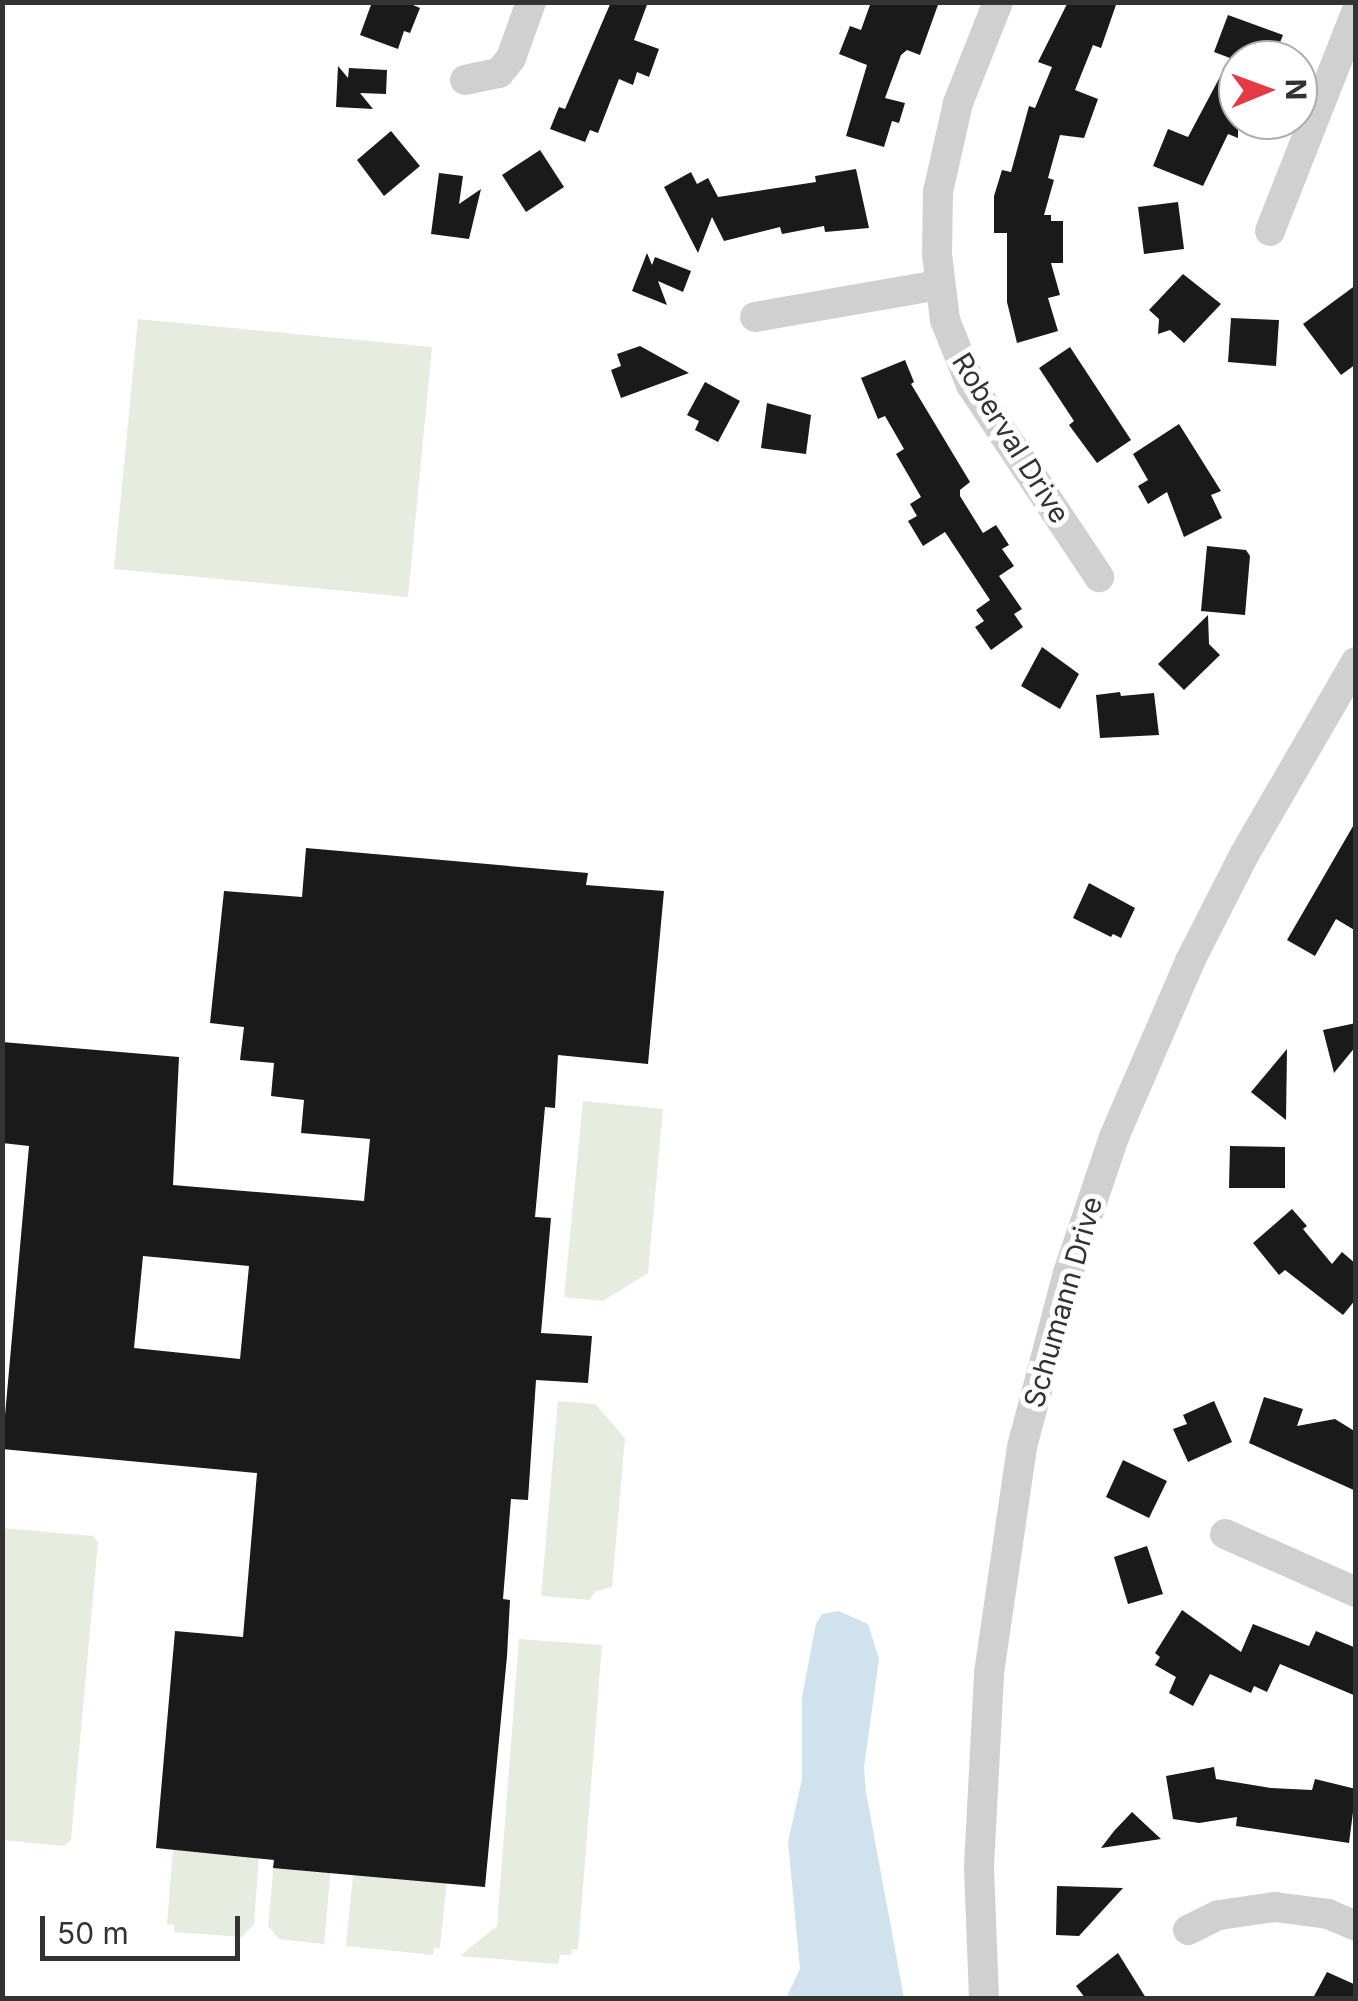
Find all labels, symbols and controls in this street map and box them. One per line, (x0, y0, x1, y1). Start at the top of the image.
north arrow (1218, 40, 1318, 140)
text: N (1279, 79, 1313, 100)
street label: Roberval Drive (945, 347, 1077, 529)
street label: Schumann Drive (1017, 1193, 1109, 1411)
scale bar (45, 1896, 245, 1958)
text: 50 m (57, 1915, 129, 1951)

